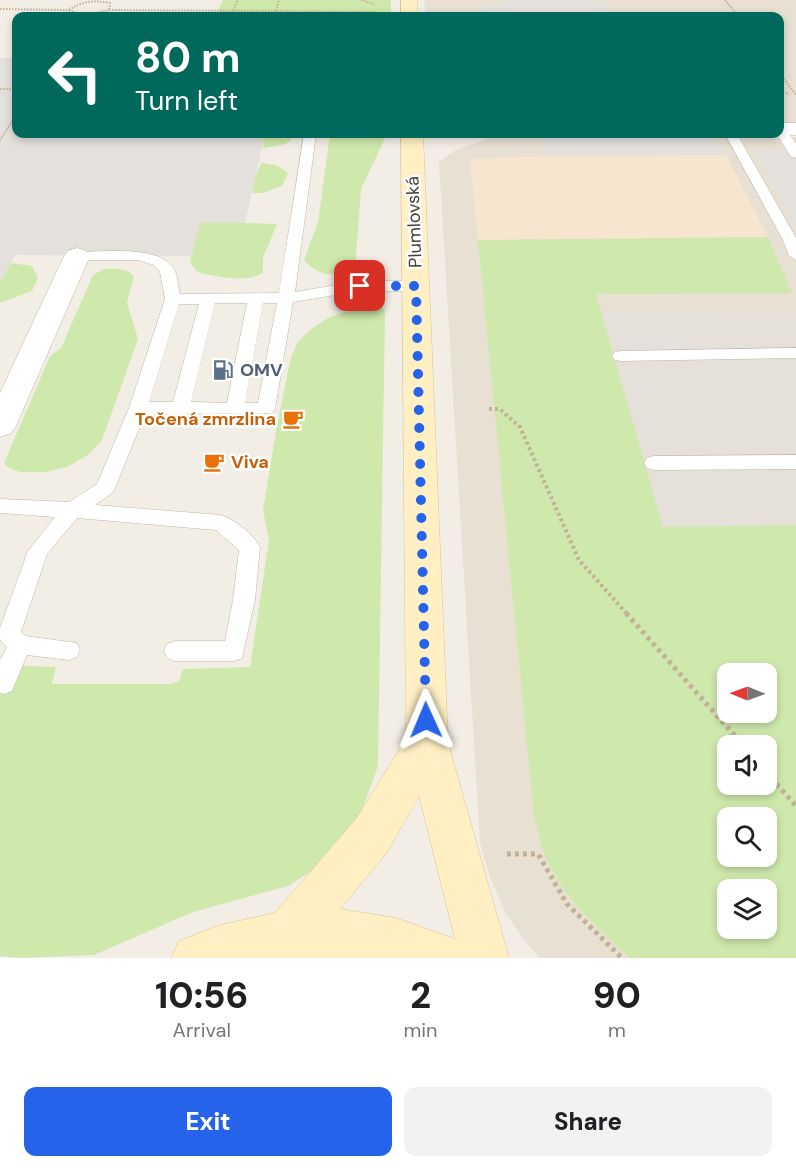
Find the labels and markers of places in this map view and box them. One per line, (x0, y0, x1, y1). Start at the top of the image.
pin (334, 260, 385, 311)
fuel station icon: OMV (211, 358, 235, 382)
place label: OMV (240, 358, 283, 382)
place label: Točená zmrzlina (135, 407, 276, 431)
cafe icon: Točená zmrzlina (281, 407, 305, 431)
cafe icon: Viva (202, 450, 226, 474)
place label: Viva (231, 450, 269, 474)

